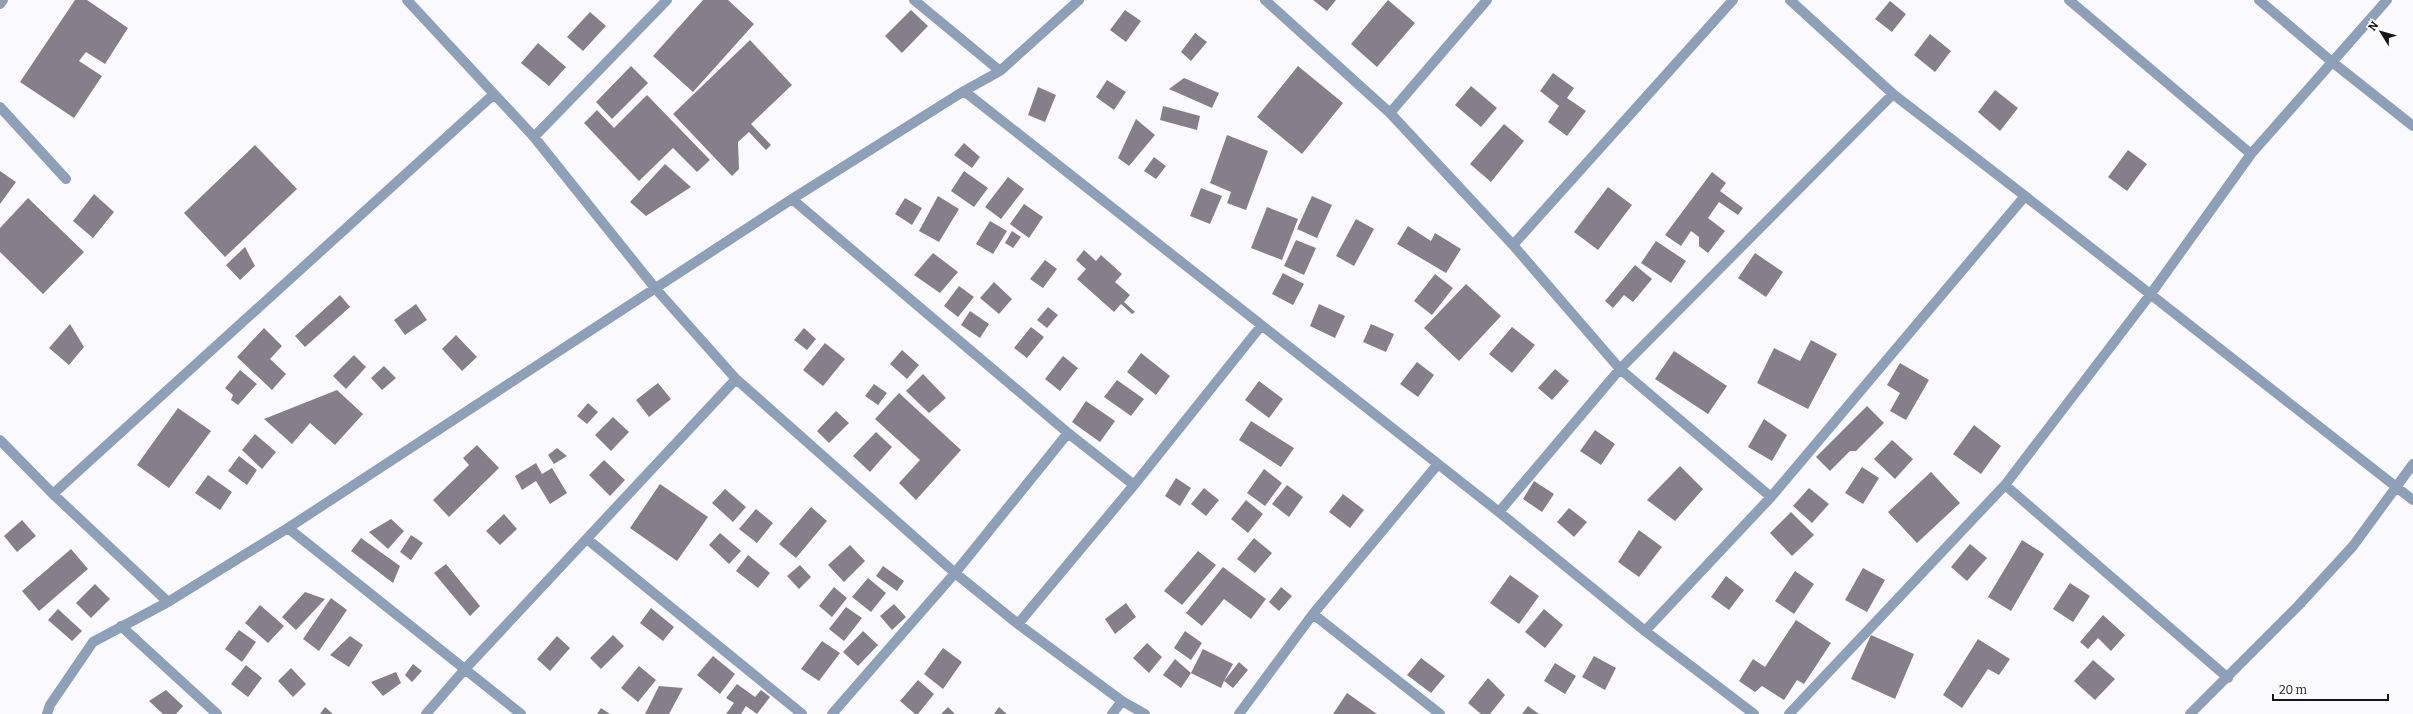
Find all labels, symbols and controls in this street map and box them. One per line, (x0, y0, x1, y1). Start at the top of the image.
north arrow (2361, 12, 2401, 52)
text: N (2366, 19, 2381, 34)
scale bar (2273, 676, 2388, 702)
text: 20 m (2279, 683, 2308, 697)

